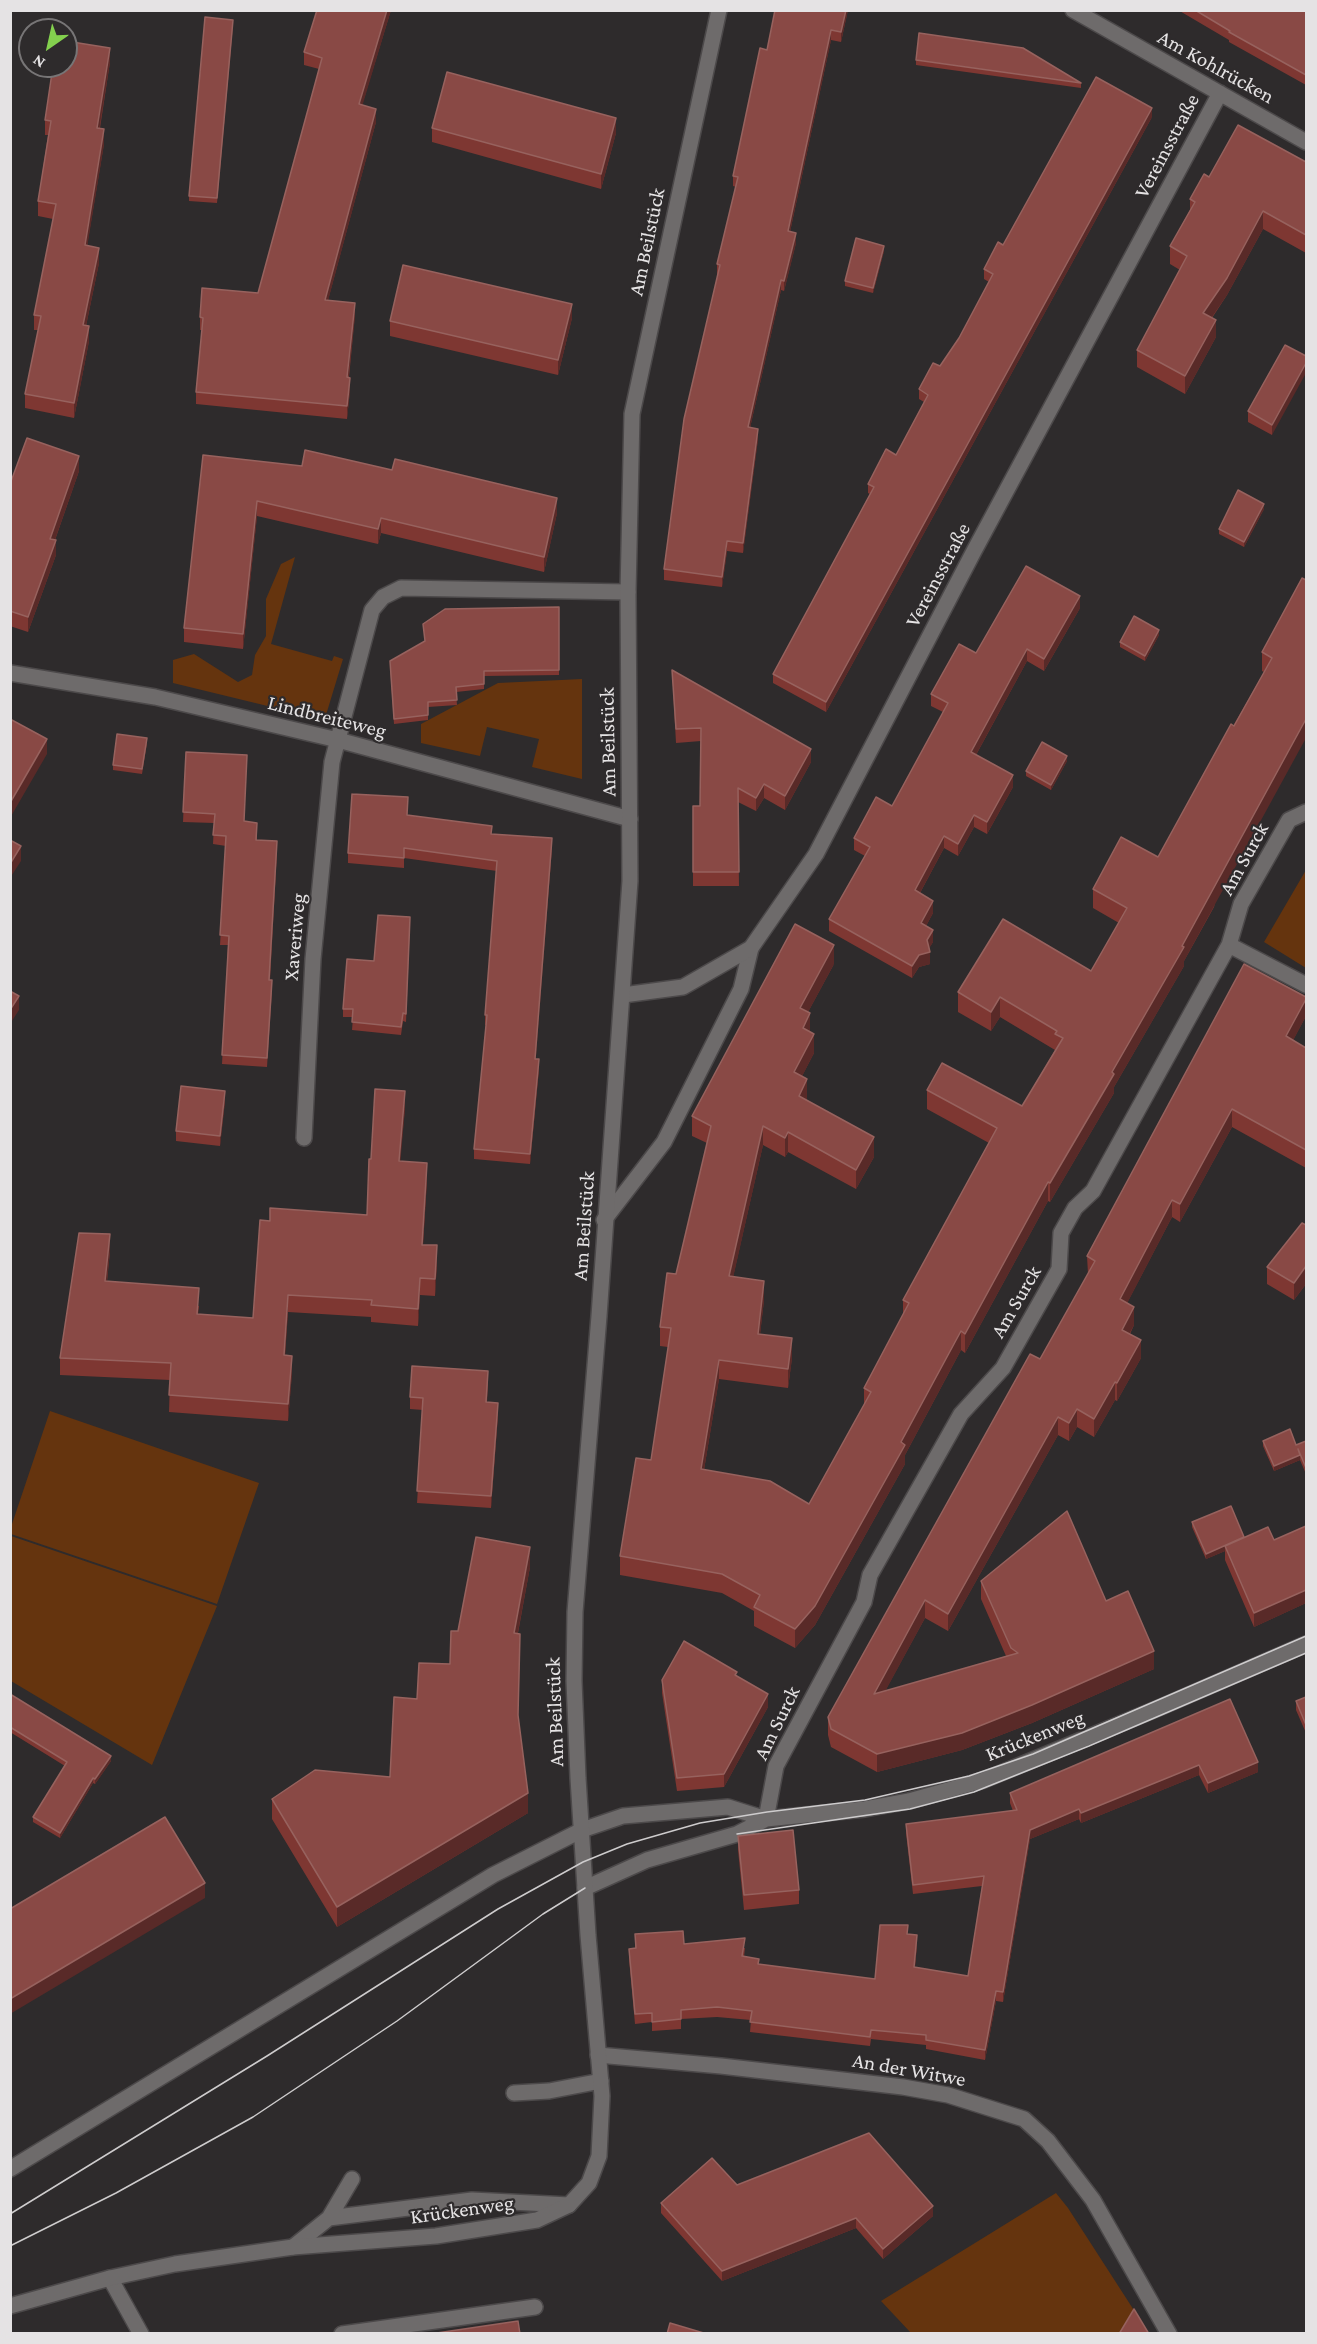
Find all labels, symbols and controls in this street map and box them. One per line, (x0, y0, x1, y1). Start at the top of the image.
north arrow (18, 18, 78, 78)
street label: Am Kohlrücken (1153, 25, 1279, 109)
text: N (29, 52, 48, 72)
street label: Vereinsstraße (1129, 90, 1205, 202)
street label: Am Beilstück (623, 186, 671, 298)
street label: Vereinsstraße (900, 519, 976, 631)
street label: Am Beilstück (594, 687, 622, 797)
street label: Lindbreiteweg (265, 690, 389, 744)
street label: Am Surck (1214, 818, 1274, 900)
street label: Xaveriweg (279, 892, 311, 982)
street label: Am Beilstück (568, 1171, 600, 1281)
street label: Am Surck (985, 1261, 1047, 1343)
street label: Am Beilstück (540, 1657, 570, 1767)
street label: Am Surck (748, 1682, 806, 1764)
street label: Krückenweg (982, 1705, 1088, 1767)
street label: An der Witwe (850, 2048, 968, 2092)
street label: Krückenweg (409, 2190, 515, 2230)

